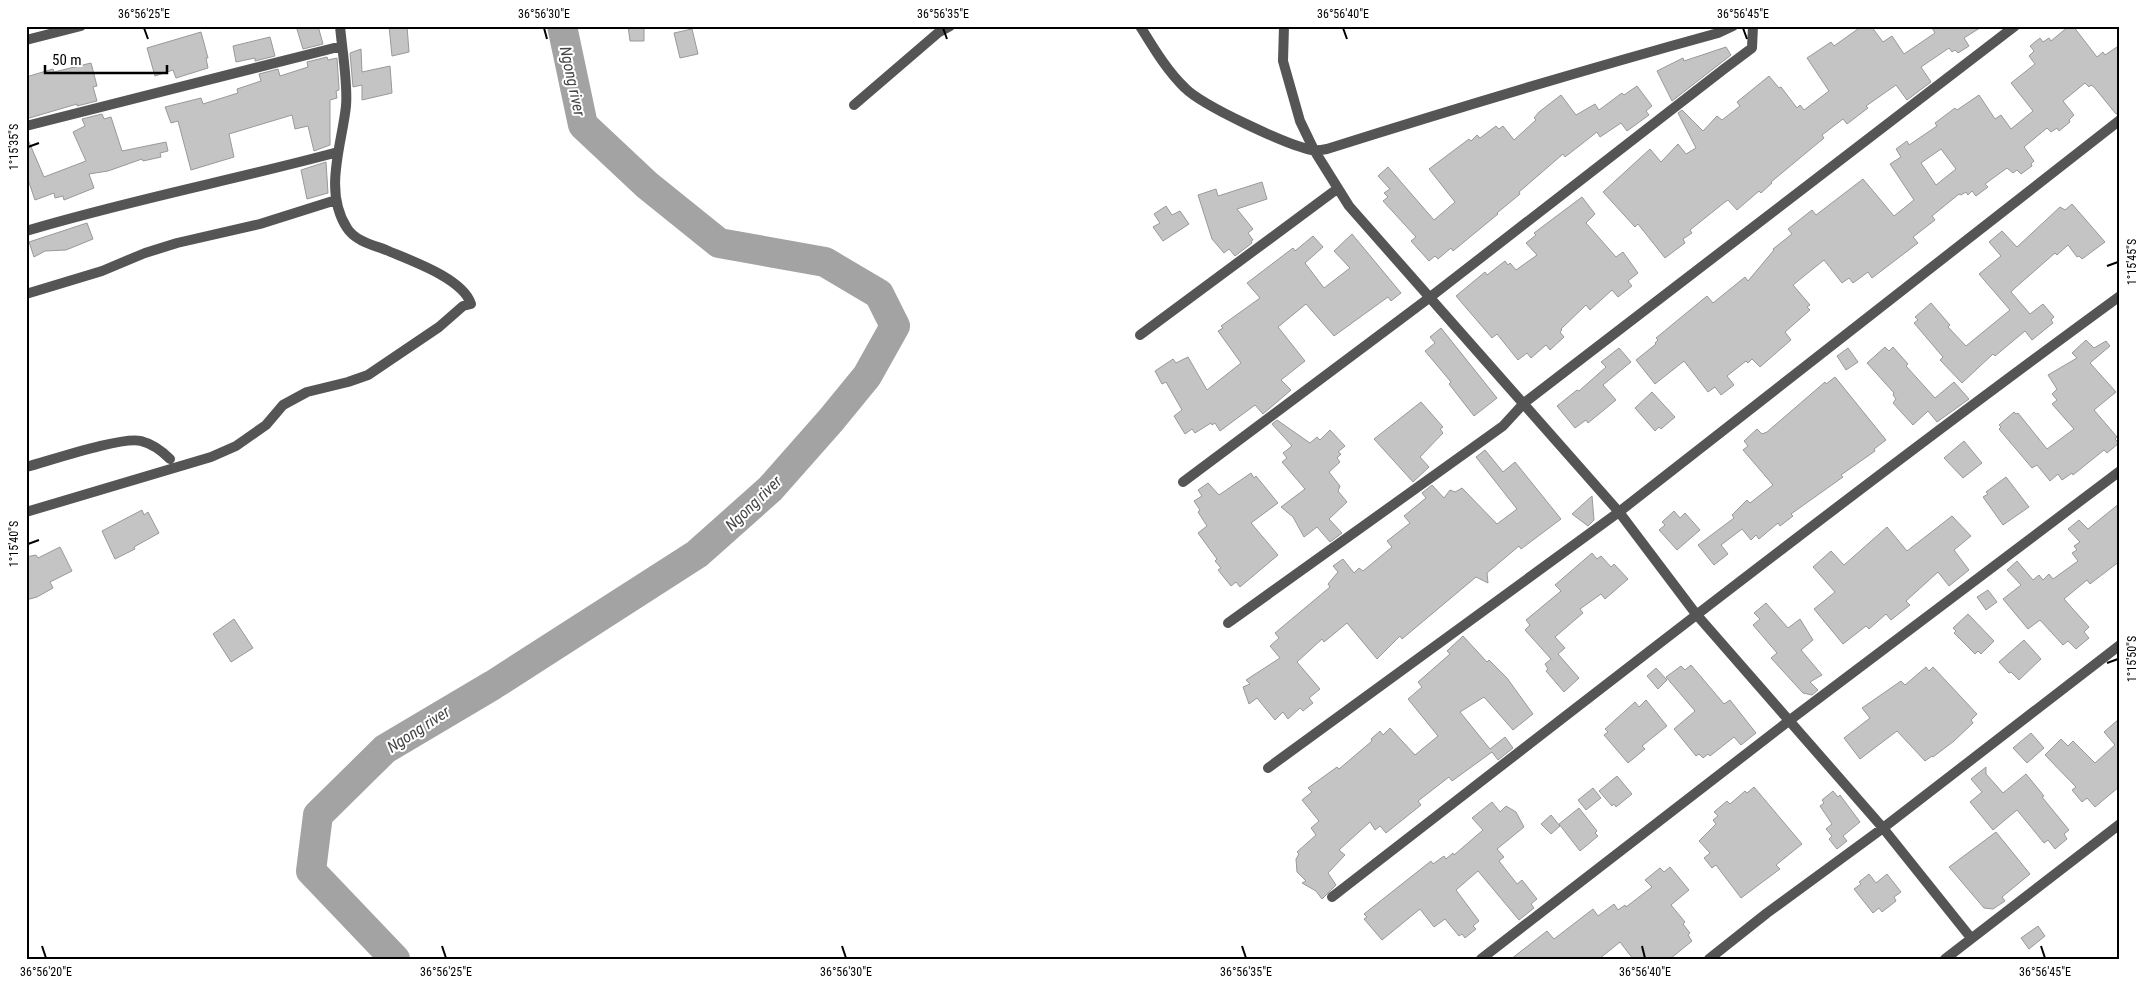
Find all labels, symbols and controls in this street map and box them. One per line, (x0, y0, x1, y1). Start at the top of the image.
text: 36°56'25"E (118, 7, 170, 21)
text: 36°56'30"E (518, 7, 570, 21)
text: 36°56'35"E (917, 7, 969, 21)
text: 36°56'40"E (1317, 7, 1369, 21)
text: 36°56'45"E (1717, 7, 1769, 21)
scale bar (45, 42, 168, 74)
water label: Ngong river (556, 45, 589, 119)
text: 50 m (52, 51, 82, 69)
text: 1°15'35"S (7, 124, 21, 170)
text: 1°15'45"S (2125, 239, 2139, 285)
water label: Ngong river (721, 471, 786, 535)
text: 1°15'40"S (7, 521, 21, 567)
text: 1°15'50"S (2125, 636, 2139, 682)
water label: Ngong river (383, 702, 454, 757)
text: 36°56'20"E (20, 965, 72, 979)
text: 36°56'25"E (420, 965, 472, 979)
text: 36°56'30"E (820, 965, 872, 979)
text: 36°56'35"E (1220, 965, 1272, 979)
text: 36°56'40"E (1619, 965, 1671, 979)
text: 36°56'45"E (2019, 965, 2071, 979)

